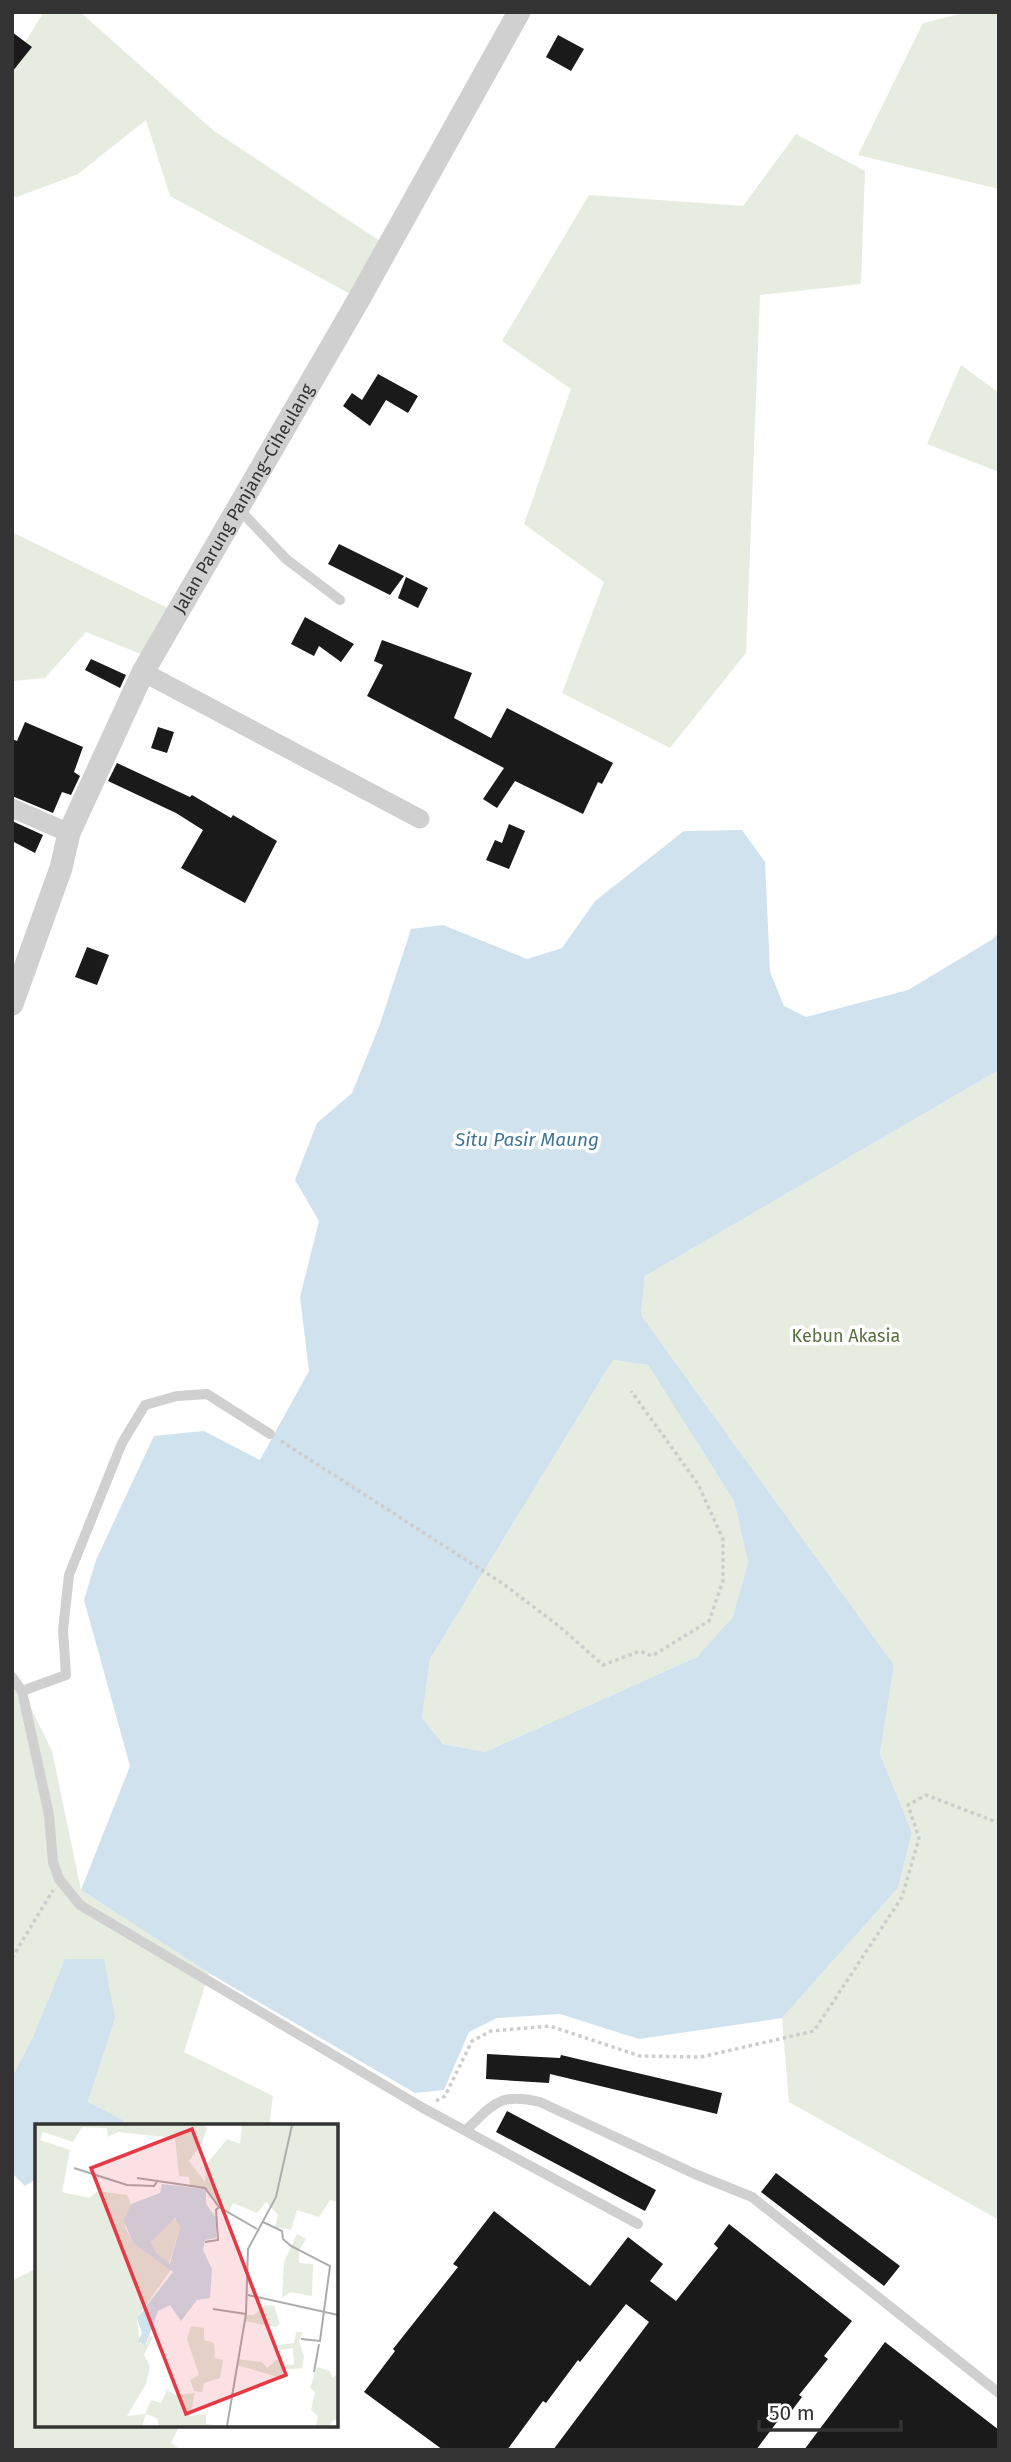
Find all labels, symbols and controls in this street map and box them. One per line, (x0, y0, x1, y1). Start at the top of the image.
street label: Jalan Parung Panjang–Ciheulang (168, 379, 319, 617)
water label: Situ Pasir Maung (454, 1128, 599, 1151)
park label: Kebun Akasia (792, 1325, 900, 1347)
inset map (35, 2124, 338, 2427)
scale bar (759, 2388, 901, 2432)
text: 50 m (769, 2400, 815, 2426)

